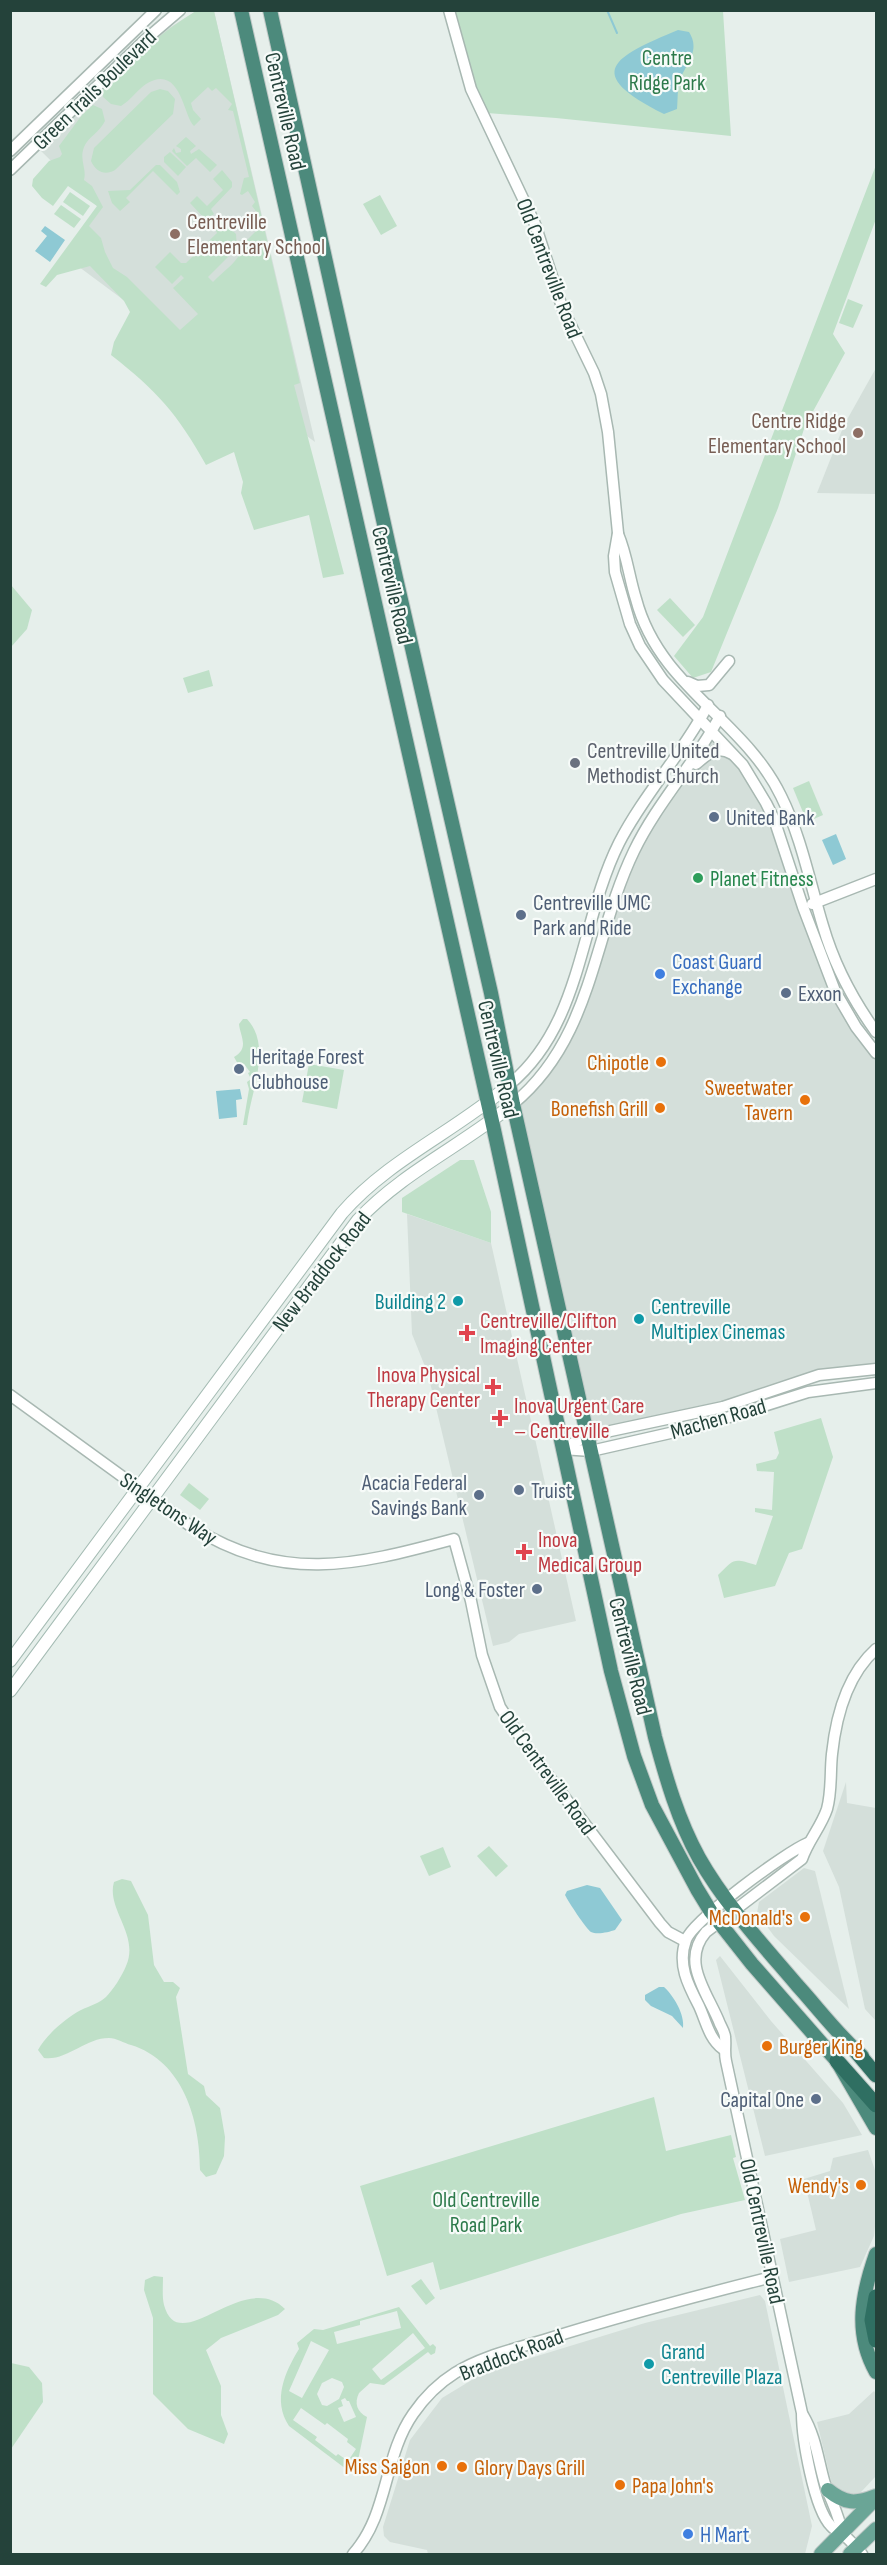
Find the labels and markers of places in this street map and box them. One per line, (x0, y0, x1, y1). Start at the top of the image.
place label: Centreville Elementary School (187, 209, 325, 261)
marker: Centreville Elementary School (168, 227, 182, 241)
place label: Centre Ridge Elementary School (708, 408, 846, 460)
marker: Centre Ridge Elementary School (851, 426, 865, 440)
place label: Centreville United Methodist Church (587, 738, 719, 790)
marker: Centreville United Methodist Church (568, 756, 582, 770)
place label: United Bank (726, 805, 815, 832)
marker: United Bank (707, 810, 721, 824)
place label: Planet Fitness (710, 866, 814, 893)
marker: Planet Fitness (691, 871, 705, 885)
place label: Centreville UMC Park and Ride (533, 890, 651, 942)
marker: Centreville UMC Park and Ride (514, 908, 528, 922)
place label: Coast Guard Exchange (672, 949, 762, 1001)
marker: Coast Guard Exchange (653, 967, 667, 981)
place label: Exxon (798, 981, 842, 1008)
marker: Exxon (779, 986, 793, 1000)
place label: Heritage Forest Clubhouse (251, 1044, 364, 1096)
place label: Chipotle (587, 1050, 649, 1077)
marker: Chipotle (654, 1055, 668, 1069)
marker: Heritage Forest Clubhouse (232, 1062, 246, 1076)
place label: Sweetwater Tavern (705, 1075, 793, 1127)
marker: Sweetwater Tavern (798, 1093, 812, 1107)
place label: Bonefish Grill (551, 1096, 648, 1123)
marker: Bonefish Grill (653, 1101, 667, 1115)
place label: Building 2 (375, 1289, 446, 1316)
marker: Building 2 (451, 1294, 465, 1308)
place label: Centreville Multiplex Cinemas (651, 1294, 785, 1346)
place label: Centreville/Clifton Imaging Center (480, 1308, 617, 1360)
marker: Centreville Multiplex Cinemas (632, 1312, 646, 1326)
marker: Centreville/Clifton Imaging Center (458, 1324, 476, 1342)
place label: Inova Physical Therapy Center (367, 1362, 480, 1414)
marker: Inova Physical Therapy Center (484, 1378, 502, 1396)
place label: Inova Urgent Care – Centreville (514, 1393, 644, 1445)
marker: Inova Urgent Care – Centreville (491, 1409, 509, 1427)
place label: Acacia Federal Savings Bank (361, 1470, 468, 1522)
place label: Truist (531, 1478, 573, 1505)
marker: Truist (512, 1483, 526, 1497)
marker: Acacia Federal Savings Bank (472, 1488, 486, 1502)
place label: Inova Medical Group (538, 1527, 642, 1579)
marker: Inova Medical Group (515, 1543, 533, 1561)
place label: Long & Foster (425, 1577, 525, 1604)
marker: Long & Foster (530, 1582, 544, 1596)
place label: McDonald's (709, 1905, 793, 1932)
marker: McDonald's (798, 1910, 812, 1924)
place label: Burger King (779, 2034, 864, 2061)
marker: Burger King (760, 2039, 774, 2053)
place label: Capital One (720, 2087, 804, 2114)
marker: Capital One (809, 2092, 823, 2106)
place label: Wendy's (788, 2173, 849, 2200)
marker: Wendy's (854, 2178, 868, 2192)
place label: Grand Centreville Plaza (661, 2339, 783, 2391)
marker: Grand Centreville Plaza (642, 2357, 656, 2371)
place label: Miss Saigon (345, 2454, 430, 2481)
place label: Glory Days Grill (474, 2455, 585, 2482)
marker: Miss Saigon (435, 2459, 449, 2473)
marker: Glory Days Grill (455, 2460, 469, 2474)
place label: Papa John's (632, 2473, 714, 2500)
marker: Papa John's (613, 2478, 627, 2492)
place label: H Mart (700, 2522, 750, 2549)
marker: H Mart (681, 2527, 695, 2541)

